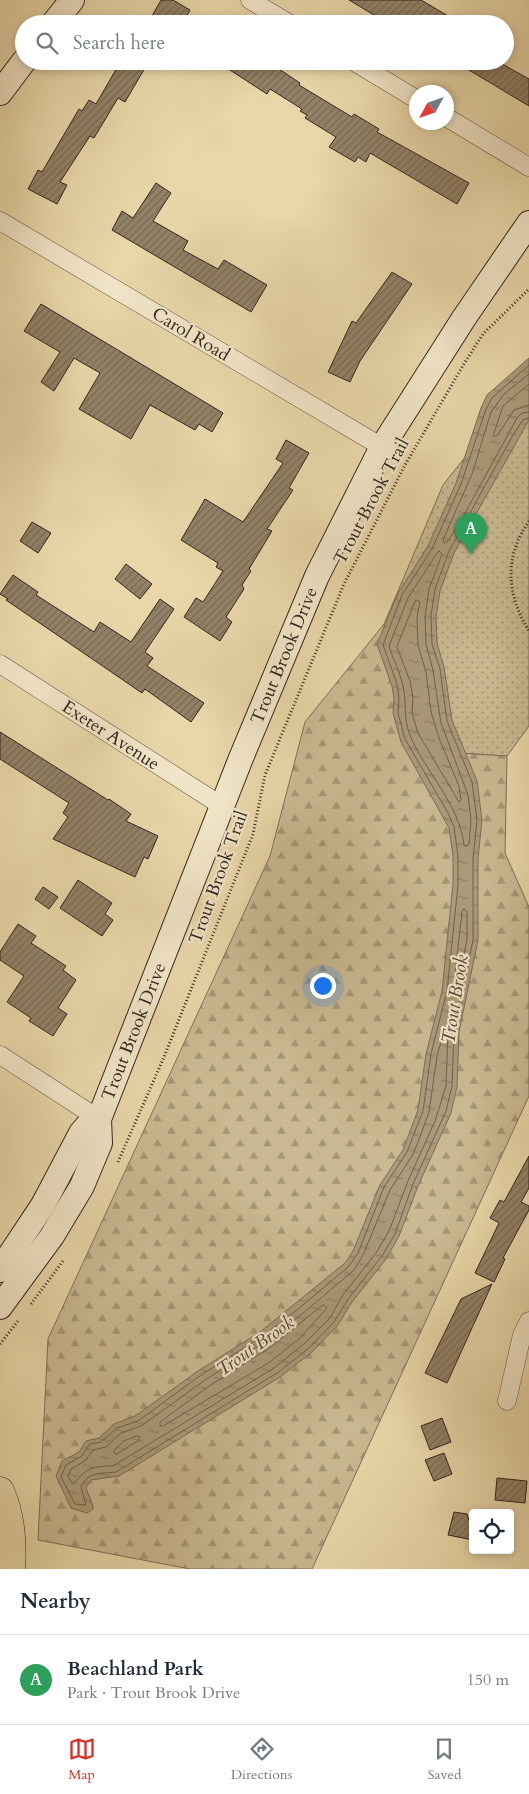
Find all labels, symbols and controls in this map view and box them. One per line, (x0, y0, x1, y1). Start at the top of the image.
search box (15, 15, 514, 70)
icon: search (33, 29, 61, 57)
text: Search here (73, 30, 165, 56)
north arrow (409, 85, 454, 130)
street label: Carol Road (147, 301, 235, 368)
street label: Trout Brook Trail (328, 433, 415, 569)
pin: A (455, 513, 487, 554)
street label: Trout Brook Drive (245, 583, 324, 728)
street label: Exeter Avenue (57, 694, 164, 776)
street label: Trout Brook Trail (183, 807, 254, 947)
water label: Trout Brook (435, 952, 475, 1046)
street label: Trout Brook Drive (95, 959, 172, 1104)
your location (310, 973, 336, 999)
water label: Trout Brook (211, 1309, 300, 1382)
map controls (469, 1509, 514, 1554)
button: locate (469, 1509, 514, 1554)
text: Nearby (20, 1587, 91, 1616)
text: Beachland Park (67, 1656, 204, 1682)
text: A (30, 1669, 42, 1691)
text: 150 m (467, 1669, 509, 1691)
text: Park · Trout Brook Drive (67, 1682, 240, 1704)
tab: Map (68, 1735, 96, 1784)
tab: Directions (231, 1735, 292, 1784)
tab: Saved (427, 1735, 461, 1784)

